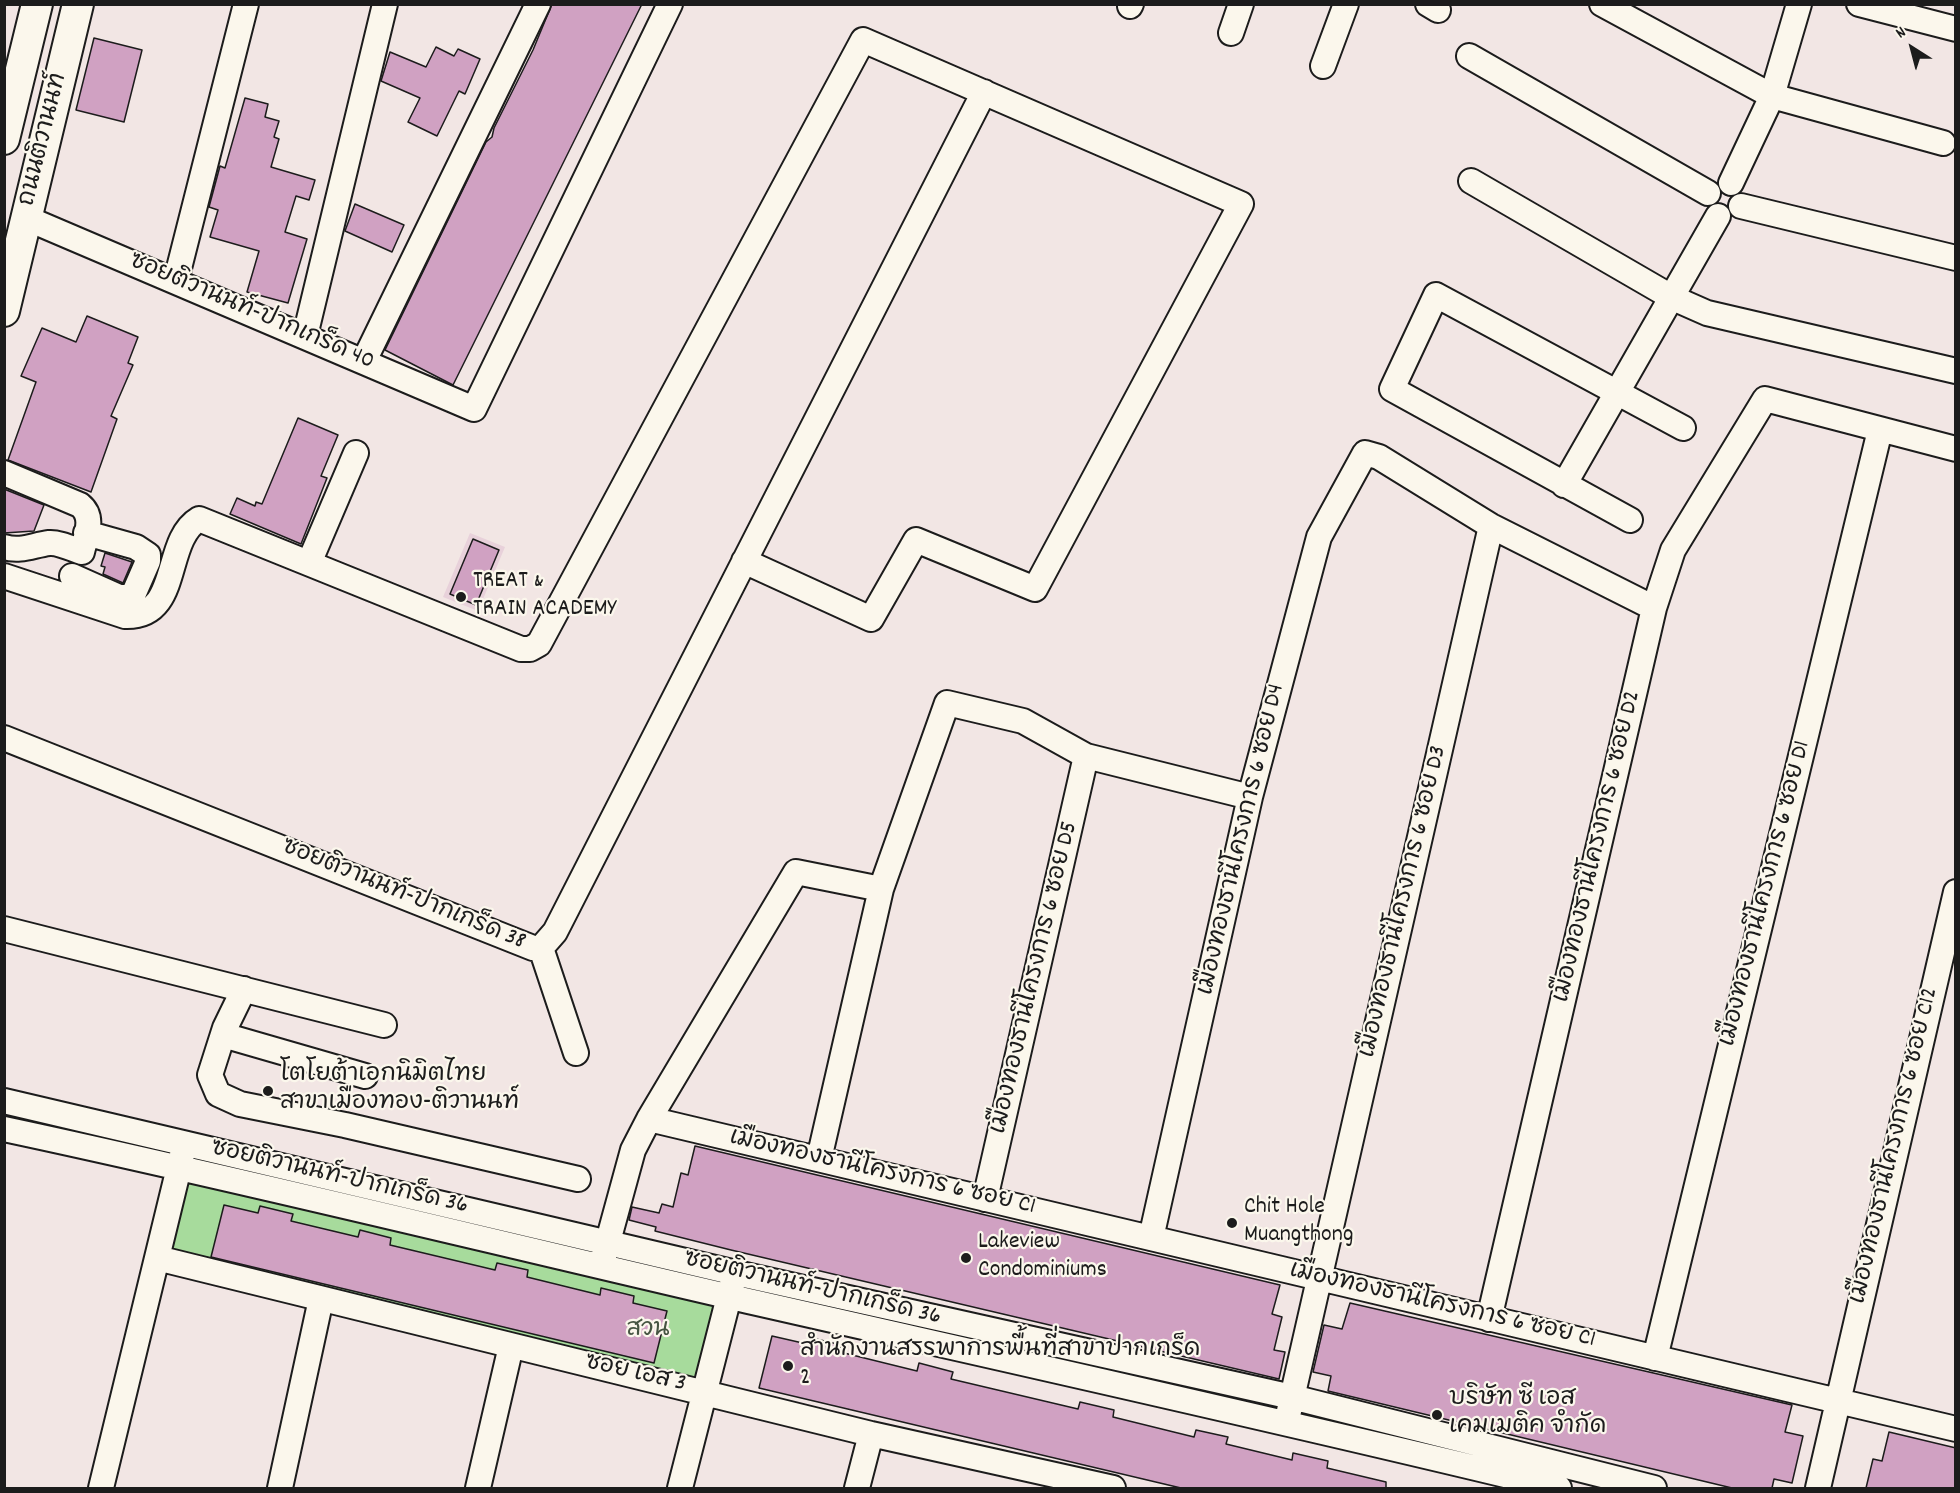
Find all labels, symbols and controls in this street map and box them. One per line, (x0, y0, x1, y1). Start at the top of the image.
north arrow (1882, 18, 1942, 78)
text: N (1891, 21, 1911, 45)
street label: ถนนติวานนท์ (15, 70, 75, 210)
street label: ซอยติวานนท์-ปากเกร็ด 40 (124, 248, 378, 378)
place label: TREAT & TRAIN ACADEMY (473, 569, 616, 625)
marker: TREAT & TRAIN ACADEMY (454, 590, 468, 604)
street label: เมืองทองธานีโครงการ 6 ซอย D4 (1193, 682, 1293, 998)
street label: เมืองทองธานีโครงการ 6 ซอย D2 (1549, 688, 1649, 1006)
street label: เมืองทองธานีโครงการ 6 ซอย D1 (1715, 738, 1819, 1050)
street label: เมืองทองธานีโครงการ 6 ซอย D3 (1355, 743, 1455, 1061)
street label: เมืองทองธานีโครงการ 6 ซอย D5 (986, 819, 1086, 1137)
street label: ซอยติวานนท์-ปากเกร็ด 38 (277, 834, 529, 958)
street label: เมืองทองธานีโครงการ 6 ซอย C12 (1846, 985, 1946, 1307)
place label: โตโยต้าเอกนิมิตไทย สาขาเมืองทอง-ติวานนท์ (280, 1063, 519, 1119)
marker: โตโยต้าเอกนิมิตไทย สาขาเมืองทอง-ติวานนท์ (261, 1084, 275, 1098)
street label: เมืองทองธานีโครงการ 6 ซอย C1 (726, 1125, 1038, 1223)
street label: ซอยติวานนท์-ปากเกร็ด 36 (208, 1135, 470, 1223)
place label: Chit Hole Muangthong (1244, 1195, 1353, 1251)
marker: Chit Hole Muangthong (1225, 1216, 1239, 1230)
place label: Lakeview Condominiums (978, 1230, 1107, 1286)
street label: ซอยติวานนท์-ปากเกร็ด 36 (681, 1246, 943, 1334)
marker: Lakeview Condominiums (959, 1251, 973, 1265)
street label: เมืองทองธานีโครงการ 6 ซอย C1 (1286, 1258, 1598, 1356)
park label: สวน (627, 1318, 669, 1346)
place label: สำนักงานสรรพาการพื้นที่สาขาปากเกร็ด 2 (800, 1338, 1200, 1394)
street label: ซอย เอส 3 (582, 1349, 688, 1401)
marker: สำนักงานสรรพาการพื้นที่สาขาปากเกร็ด 2 (781, 1359, 795, 1373)
place label: บริษัท ซี เอส เคมเมติค จำกัด (1449, 1387, 1606, 1443)
marker: บริษัท ซี เอส เคมเมติค จำกัด (1430, 1408, 1444, 1422)

